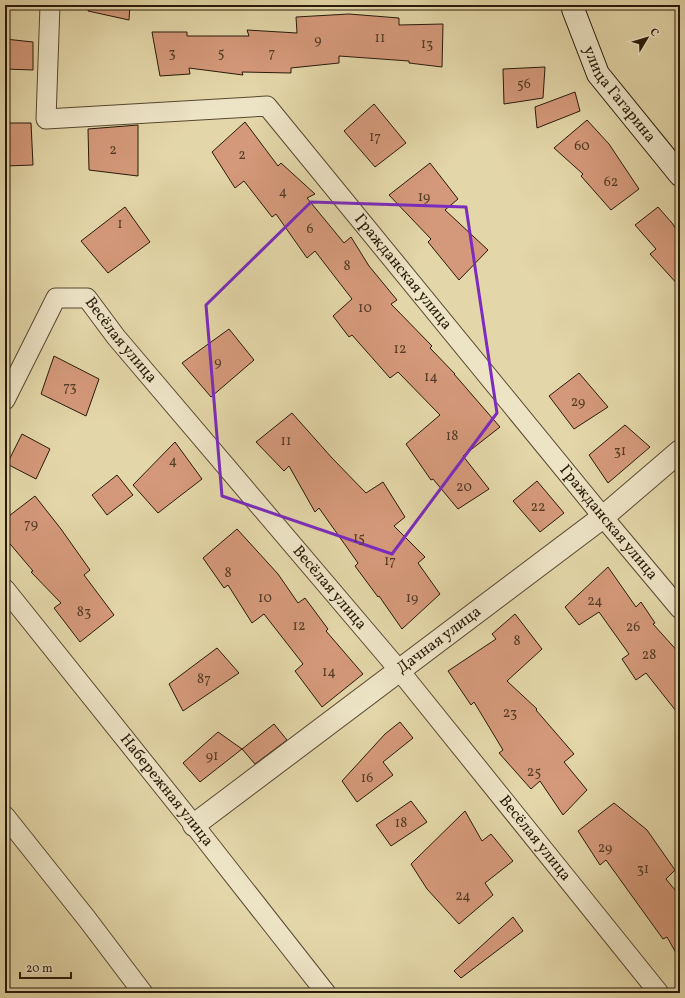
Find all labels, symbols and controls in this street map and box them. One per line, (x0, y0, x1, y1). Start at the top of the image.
north arrow (627, 18, 667, 58)
text: С (646, 25, 662, 40)
house number: 11 (375, 29, 385, 48)
house number: 9 (314, 31, 322, 50)
house number: 13 (421, 35, 433, 54)
street label: улица Гагарина (577, 43, 661, 148)
house number: 3 (168, 44, 176, 63)
house number: 5 (218, 44, 224, 63)
house number: 7 (269, 44, 276, 63)
house number: 56 (517, 75, 531, 94)
house number: 17 (369, 128, 381, 147)
house number: 60 (574, 137, 590, 156)
house number: 2 (109, 141, 117, 160)
house number: 2 (238, 146, 246, 165)
house number: 62 (604, 173, 618, 192)
house number: 4 (279, 183, 287, 202)
house number: 19 (418, 188, 430, 207)
street label: Гражданская улица (349, 209, 457, 335)
house number: 1 (117, 215, 123, 234)
house number: 6 (306, 220, 314, 239)
house number: 8 (343, 257, 351, 276)
street label: Весёлая улица (79, 293, 162, 388)
house number: 10 (358, 299, 372, 318)
house number: 12 (394, 340, 406, 359)
house number: 9 (214, 353, 222, 372)
house number: 14 (424, 368, 438, 387)
house number: 73 (63, 378, 77, 397)
house number: 29 (571, 393, 585, 412)
house number: 18 (446, 427, 458, 446)
house number: 11 (281, 432, 291, 451)
house number: 31 (614, 442, 626, 461)
house number: 4 (169, 452, 177, 471)
street label: Гражданская улица (554, 460, 663, 585)
house number: 20 (456, 478, 472, 497)
house number: 22 (530, 498, 546, 517)
house number: 79 (24, 515, 38, 534)
house number: 15 (353, 529, 365, 548)
street label: Весёлая улица (287, 541, 372, 635)
house number: 17 (384, 552, 396, 571)
house number: 8 (224, 564, 232, 583)
house number: 10 (258, 589, 272, 608)
house number: 19 (406, 589, 418, 608)
house number: 24 (587, 592, 603, 611)
street label: Дачная улица (392, 601, 486, 679)
house number: 83 (77, 603, 91, 622)
house number: 12 (293, 617, 305, 636)
house number: 26 (626, 618, 640, 637)
house number: 8 (513, 632, 521, 651)
house number: 28 (642, 646, 656, 665)
house number: 14 (322, 663, 336, 682)
house number: 87 (197, 670, 211, 689)
house number: 23 (503, 704, 517, 723)
street label: Набережная улица (114, 729, 218, 852)
house number: 91 (206, 747, 218, 766)
house number: 25 (527, 763, 541, 782)
house number: 16 (361, 769, 373, 788)
street label: Весёлая улица (493, 791, 576, 886)
house number: 18 (395, 814, 407, 833)
house number: 29 (598, 839, 612, 858)
house number: 31 (637, 860, 649, 879)
house number: 24 (455, 887, 471, 906)
scale bar (20, 954, 71, 980)
text: 20 m (26, 961, 53, 977)

